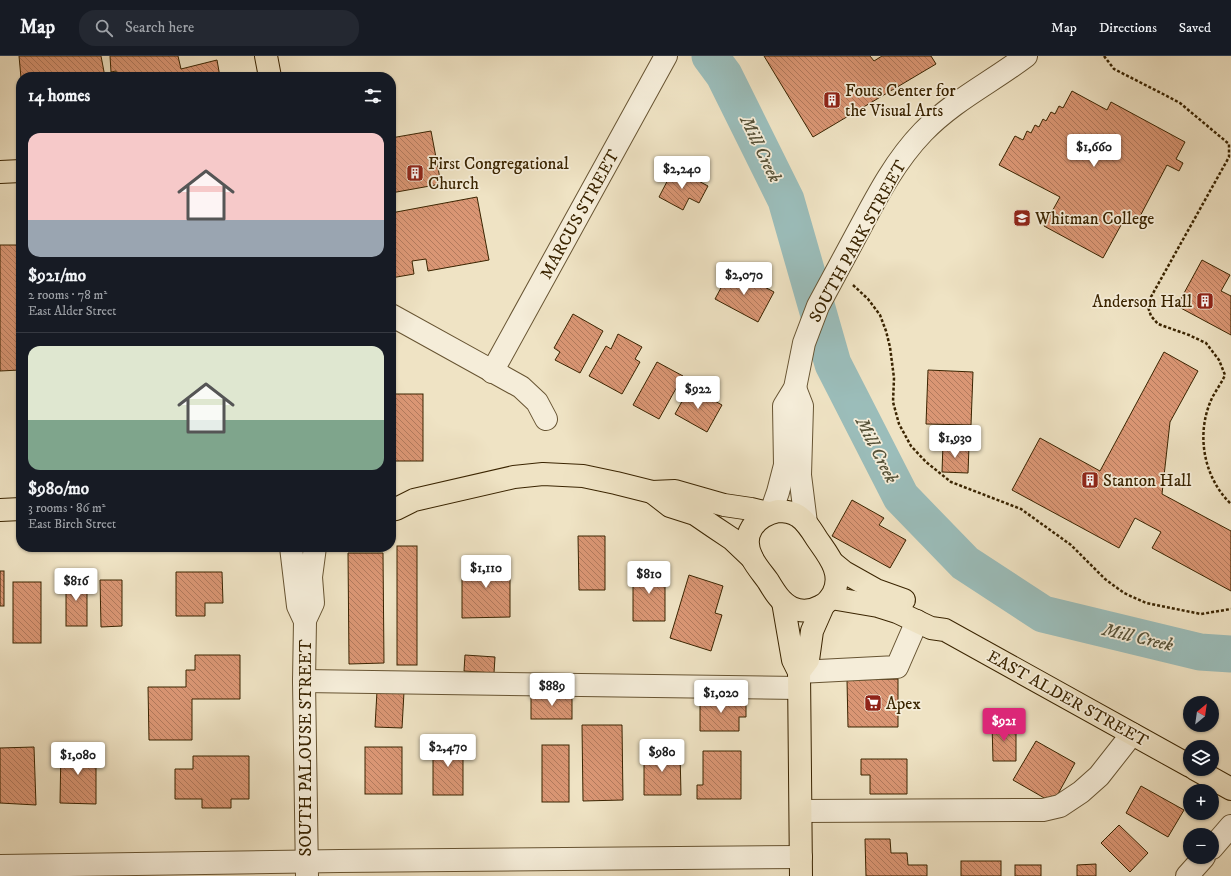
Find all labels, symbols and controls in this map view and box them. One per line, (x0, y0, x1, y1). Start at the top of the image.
search box (79, 10, 359, 46)
text: Map (20, 16, 55, 39)
icon: search (93, 17, 115, 39)
text: Search here (125, 18, 194, 37)
text: Map (1051, 19, 1077, 37)
text: Directions (1099, 19, 1157, 37)
text: Saved (1179, 19, 1211, 37)
place label: Fouts Center for the Visual Arts (845, 80, 956, 122)
text: 14 homes (28, 85, 90, 107)
icon: filters (362, 85, 384, 107)
building icon: Fouts Center for the Visual Arts (822, 90, 842, 110)
water label: Mill Creek (734, 111, 786, 187)
pin: $1,660 (1061, 134, 1127, 168)
text: $1,660 (1076, 139, 1112, 155)
street label: MARCUS STREET (535, 146, 625, 283)
place label: First Congregational Church (428, 153, 569, 195)
pin: $2,240 (649, 156, 715, 190)
street label: SOUTH PARK STREET (804, 156, 912, 326)
icon: home (170, 159, 242, 231)
text: $2,240 (663, 161, 701, 177)
building icon: First Congregational Church (405, 163, 425, 183)
school or university icon: Whitman College (1012, 208, 1032, 228)
place label: Whitman College (1034, 208, 1154, 230)
pin: $2,070 (711, 262, 777, 296)
text: $921/mo (28, 265, 86, 287)
text: $2,070 (725, 267, 763, 283)
text: 2 rooms · 78 m² (28, 287, 107, 303)
place label: Anderson Hall (1092, 291, 1192, 313)
building icon: Anderson Hall (1195, 291, 1215, 311)
text: East Alder Street (28, 303, 116, 319)
icon: home (170, 372, 242, 444)
pin: $922 (674, 376, 722, 410)
text: $922 (685, 381, 711, 397)
water label: Mill Creek (849, 412, 902, 488)
pin: $1,930 (922, 425, 988, 459)
text: $1,930 (938, 430, 972, 446)
building icon: Stanton Hall (1080, 470, 1100, 490)
place label: Stanton Hall (1103, 470, 1191, 492)
text: $980/mo (28, 478, 89, 500)
text: 3 rooms · 86 m² (28, 500, 106, 516)
text: East Birch Street (28, 516, 116, 532)
pin: $1,110 (453, 555, 519, 589)
text: $1,110 (470, 560, 502, 576)
pin: $810 (625, 561, 673, 595)
text: $810 (636, 566, 662, 582)
pin: $816 (52, 568, 100, 602)
text: $816 (63, 573, 89, 589)
water label: Mill Creek (1099, 619, 1176, 657)
street label: SOUTH PALOUSE STREET (295, 639, 317, 857)
street label: EAST ALDER STREET (983, 645, 1152, 752)
pin: $889 (528, 673, 576, 707)
text: $889 (539, 678, 565, 694)
pin: $1,020 (688, 680, 754, 714)
text: $1,020 (703, 685, 739, 701)
supermarket icon: Apex (863, 693, 883, 713)
place label: Apex (886, 693, 921, 715)
north arrow (1183, 696, 1219, 732)
map controls (1183, 696, 1219, 864)
pin: $921 (980, 708, 1028, 742)
text: $921 (992, 713, 1016, 729)
pin: $2,470 (415, 734, 481, 768)
text: $2,470 (429, 739, 467, 755)
pin: $980 (638, 739, 686, 773)
button: layers (1183, 740, 1219, 776)
pin: $1,080 (45, 742, 111, 776)
text: $980 (648, 744, 676, 760)
text: $1,080 (60, 747, 96, 763)
button: + (1183, 784, 1219, 820)
button: − (1183, 828, 1219, 864)

